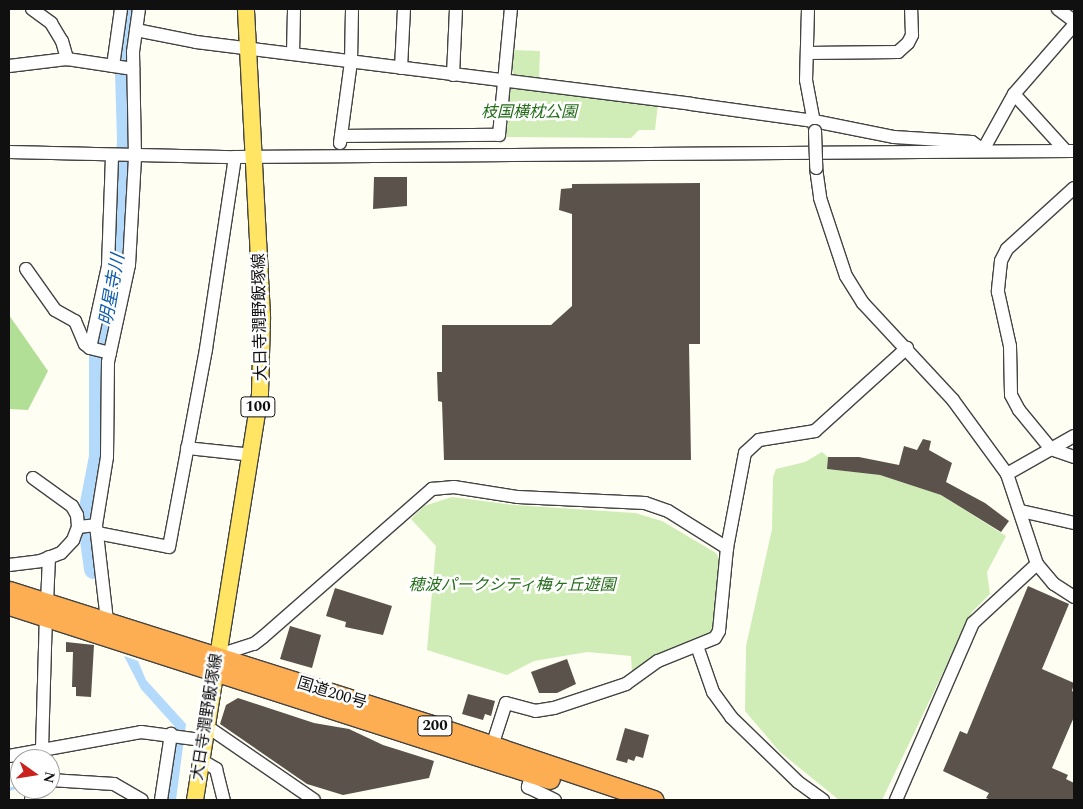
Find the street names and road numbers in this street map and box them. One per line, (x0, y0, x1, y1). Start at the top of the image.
street label: 大日寺潤野飯塚線 (249, 253, 271, 381)
road number: 100 (239, 394, 277, 420)
street label: 大日寺潤野飯塚線 (188, 652, 226, 782)
street label: 国道200号 (295, 673, 369, 713)
road number: 200 (416, 714, 454, 738)

